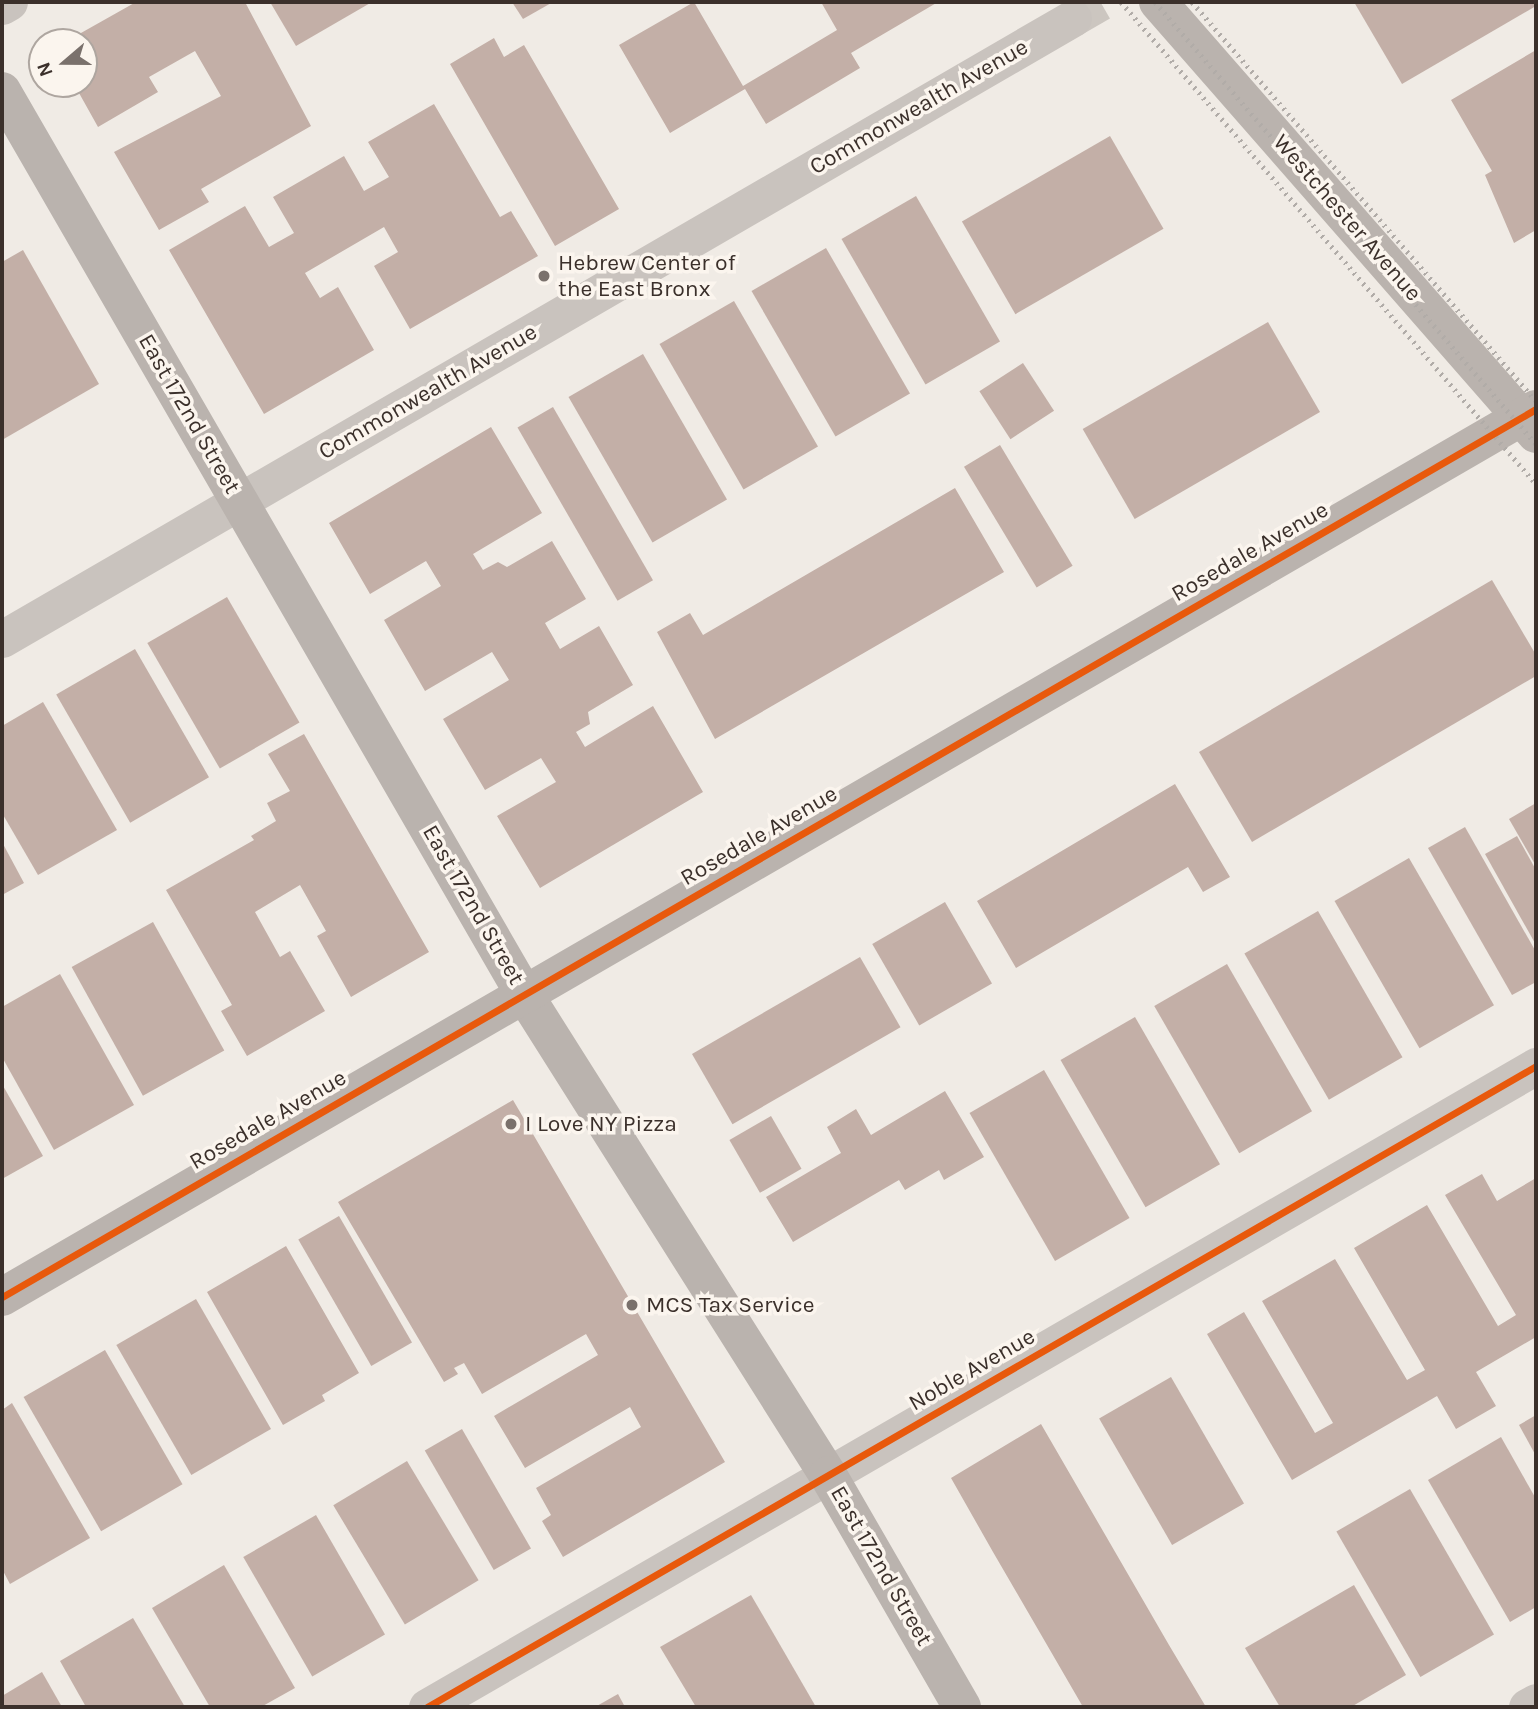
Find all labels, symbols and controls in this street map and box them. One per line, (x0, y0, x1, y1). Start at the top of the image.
north arrow (28, 28, 98, 98)
street label: Commonwealth Avenue (805, 33, 1033, 181)
text: N (32, 59, 58, 80)
street label: Westchester Avenue (1267, 129, 1427, 307)
place label: Hebrew Center of the East Bronx (558, 249, 736, 303)
marker: Hebrew Center of the East Bronx (536, 268, 552, 284)
street label: Commonwealth Avenue (314, 318, 542, 466)
street label: East 172nd Street (132, 329, 246, 499)
street label: Rosedale Avenue (1167, 496, 1333, 608)
street label: Rosedale Avenue (676, 780, 842, 892)
street label: East 172nd Street (416, 820, 530, 990)
street label: Rosedale Avenue (185, 1064, 351, 1176)
place label: I Love NY Pizza (525, 1110, 677, 1138)
marker: I Love NY Pizza (503, 1116, 519, 1132)
place label: MCS Tax Service (646, 1291, 814, 1319)
marker: MCS Tax Service (624, 1297, 640, 1313)
street label: Noble Avenue (904, 1323, 1040, 1417)
street label: East 172nd Street (824, 1481, 938, 1651)

